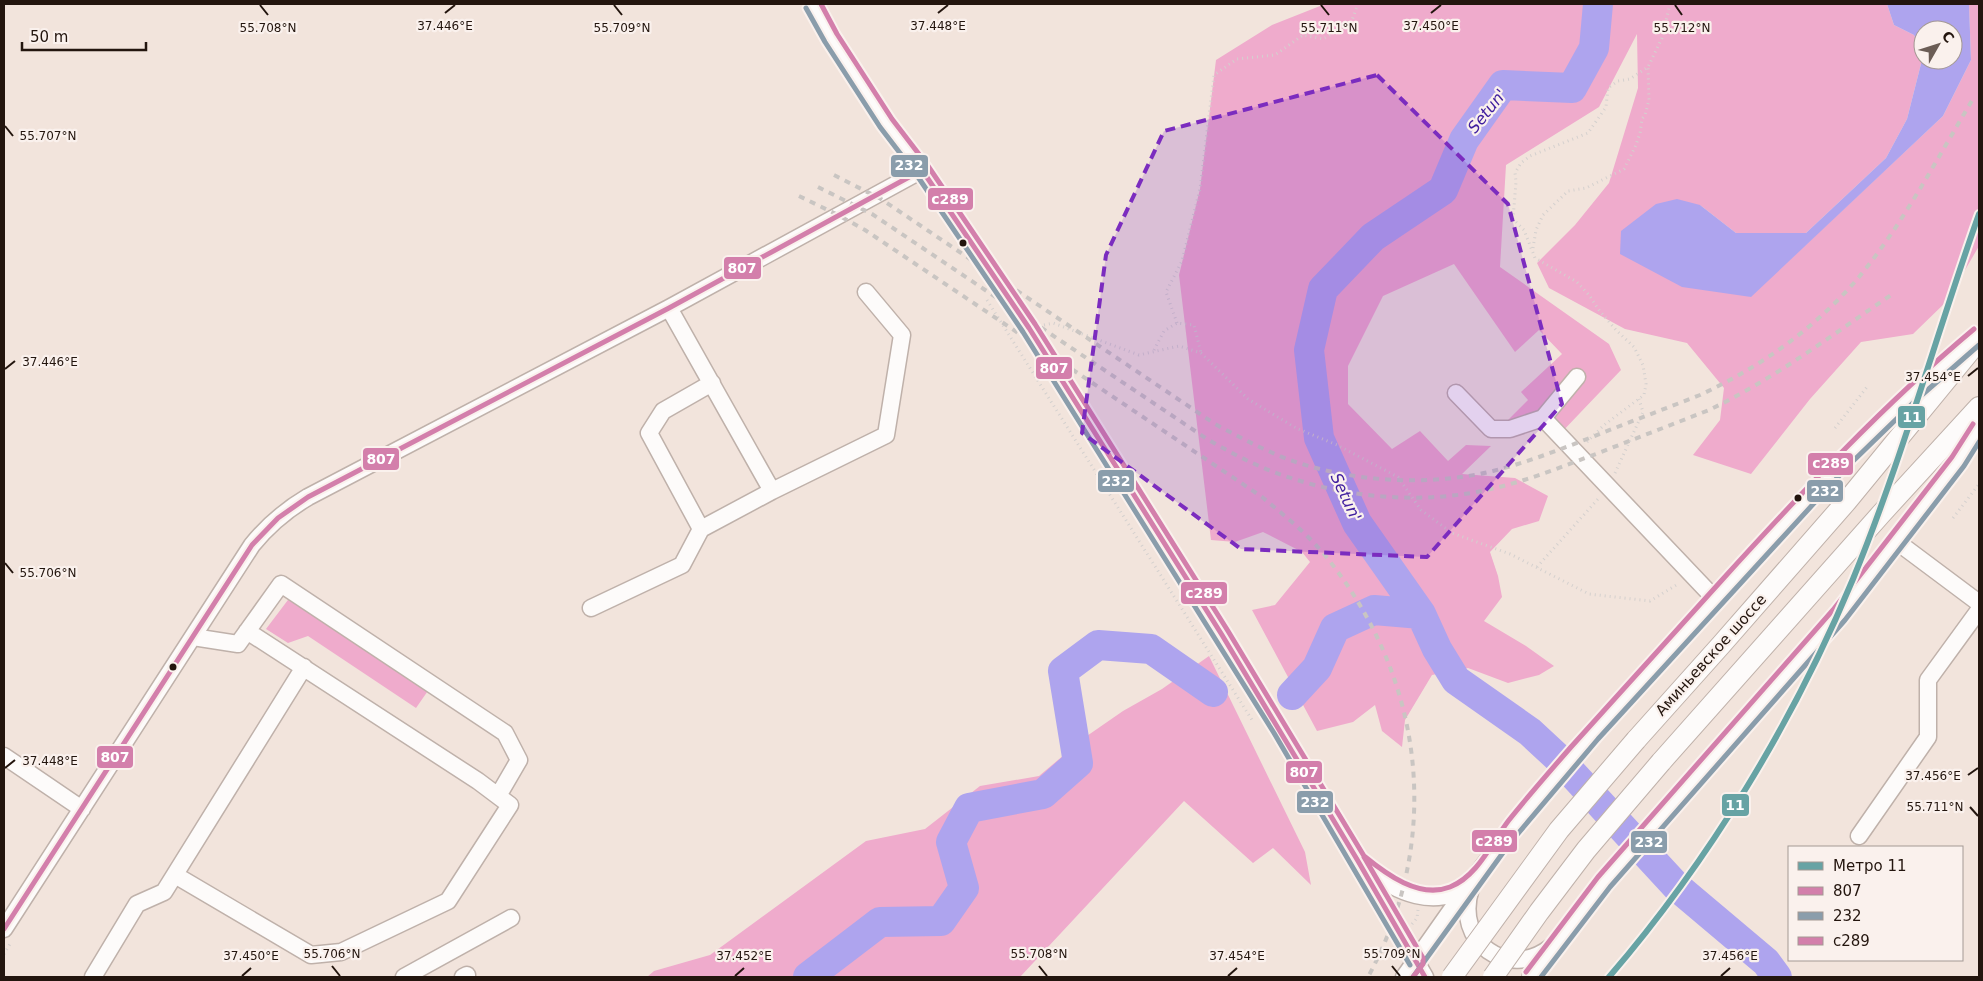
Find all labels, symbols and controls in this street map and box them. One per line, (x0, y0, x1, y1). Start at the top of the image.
text: 37.446°E (417, 19, 473, 33)
text: 37.448°E (910, 19, 966, 33)
text: 37.450°E (1403, 19, 1459, 33)
scale bar (22, 20, 146, 52)
north arrow (1913, 20, 1963, 70)
text: 55.708°N (240, 21, 296, 35)
text: 55.709°N (594, 21, 650, 35)
text: 55.711°N (1301, 21, 1357, 35)
text: 55.712°N (1654, 21, 1710, 35)
text: 50 m (30, 28, 68, 46)
text: С (1939, 28, 1958, 46)
water label: Setun' (1464, 85, 1510, 137)
text: 55.707°N (20, 129, 76, 143)
line badge: 232 (890, 154, 929, 178)
text: 232 (894, 157, 924, 173)
line badge: с289 (927, 187, 974, 211)
text: с289 (931, 191, 969, 207)
unlabelled marker (958, 238, 968, 248)
line badge: 807 (723, 256, 762, 280)
text: 807 (727, 260, 757, 276)
text: 37.446°E (22, 355, 78, 369)
line badge: 807 (1035, 356, 1073, 380)
text: 807 (1039, 360, 1069, 376)
text: 37.454°E (1905, 370, 1961, 384)
line badge: 11 (1897, 405, 1926, 429)
text: 11 (1902, 409, 1922, 425)
line badge: 807 (362, 447, 400, 471)
text: 807 (366, 451, 396, 467)
line badge: с289 (1807, 452, 1854, 476)
text: с289 (1812, 455, 1850, 471)
line badge: 232 (1097, 469, 1135, 493)
water label: Setun' (1327, 470, 1365, 524)
text: 232 (1101, 473, 1131, 489)
line badge: 232 (1806, 479, 1844, 503)
text: 232 (1810, 483, 1840, 499)
unlabelled marker (1793, 493, 1803, 503)
text: 55.706°N (20, 566, 76, 580)
line badge: с289 (1180, 581, 1228, 605)
text: с289 (1185, 585, 1223, 601)
street label: Аминьевское шоссе (1652, 591, 1770, 719)
unlabelled marker (168, 662, 178, 672)
line badge: 807 (96, 745, 134, 769)
text: 807 (100, 749, 130, 765)
text: 37.448°E (22, 754, 78, 768)
line badge: 807 (1285, 760, 1323, 784)
text: 807 (1289, 764, 1319, 780)
text: 37.456°E (1905, 769, 1961, 783)
line badge: 232 (1296, 790, 1334, 814)
line badge: 11 (1721, 793, 1750, 817)
text: 232 (1300, 794, 1330, 810)
text: 11 (1725, 797, 1745, 813)
text: 55.711°N (1907, 800, 1963, 814)
line badge: с289 (1471, 829, 1518, 853)
line badge: 232 (1630, 830, 1668, 854)
text: с289 (1475, 833, 1513, 849)
text: 232 (1634, 834, 1664, 850)
legend (1788, 846, 1963, 961)
text: Метро 11 (1833, 857, 1906, 875)
text: 807 (1833, 882, 1862, 900)
text: 232 (1833, 907, 1862, 925)
text: с289 (1833, 932, 1870, 950)
text: 55.706°N (304, 947, 360, 961)
text: 55.708°N (1011, 947, 1067, 961)
text: 55.709°N (1364, 947, 1420, 961)
text: 37.450°E (223, 949, 279, 963)
text: 37.452°E (716, 949, 772, 963)
text: 37.454°E (1209, 949, 1265, 963)
text: 37.456°E (1702, 949, 1758, 963)

